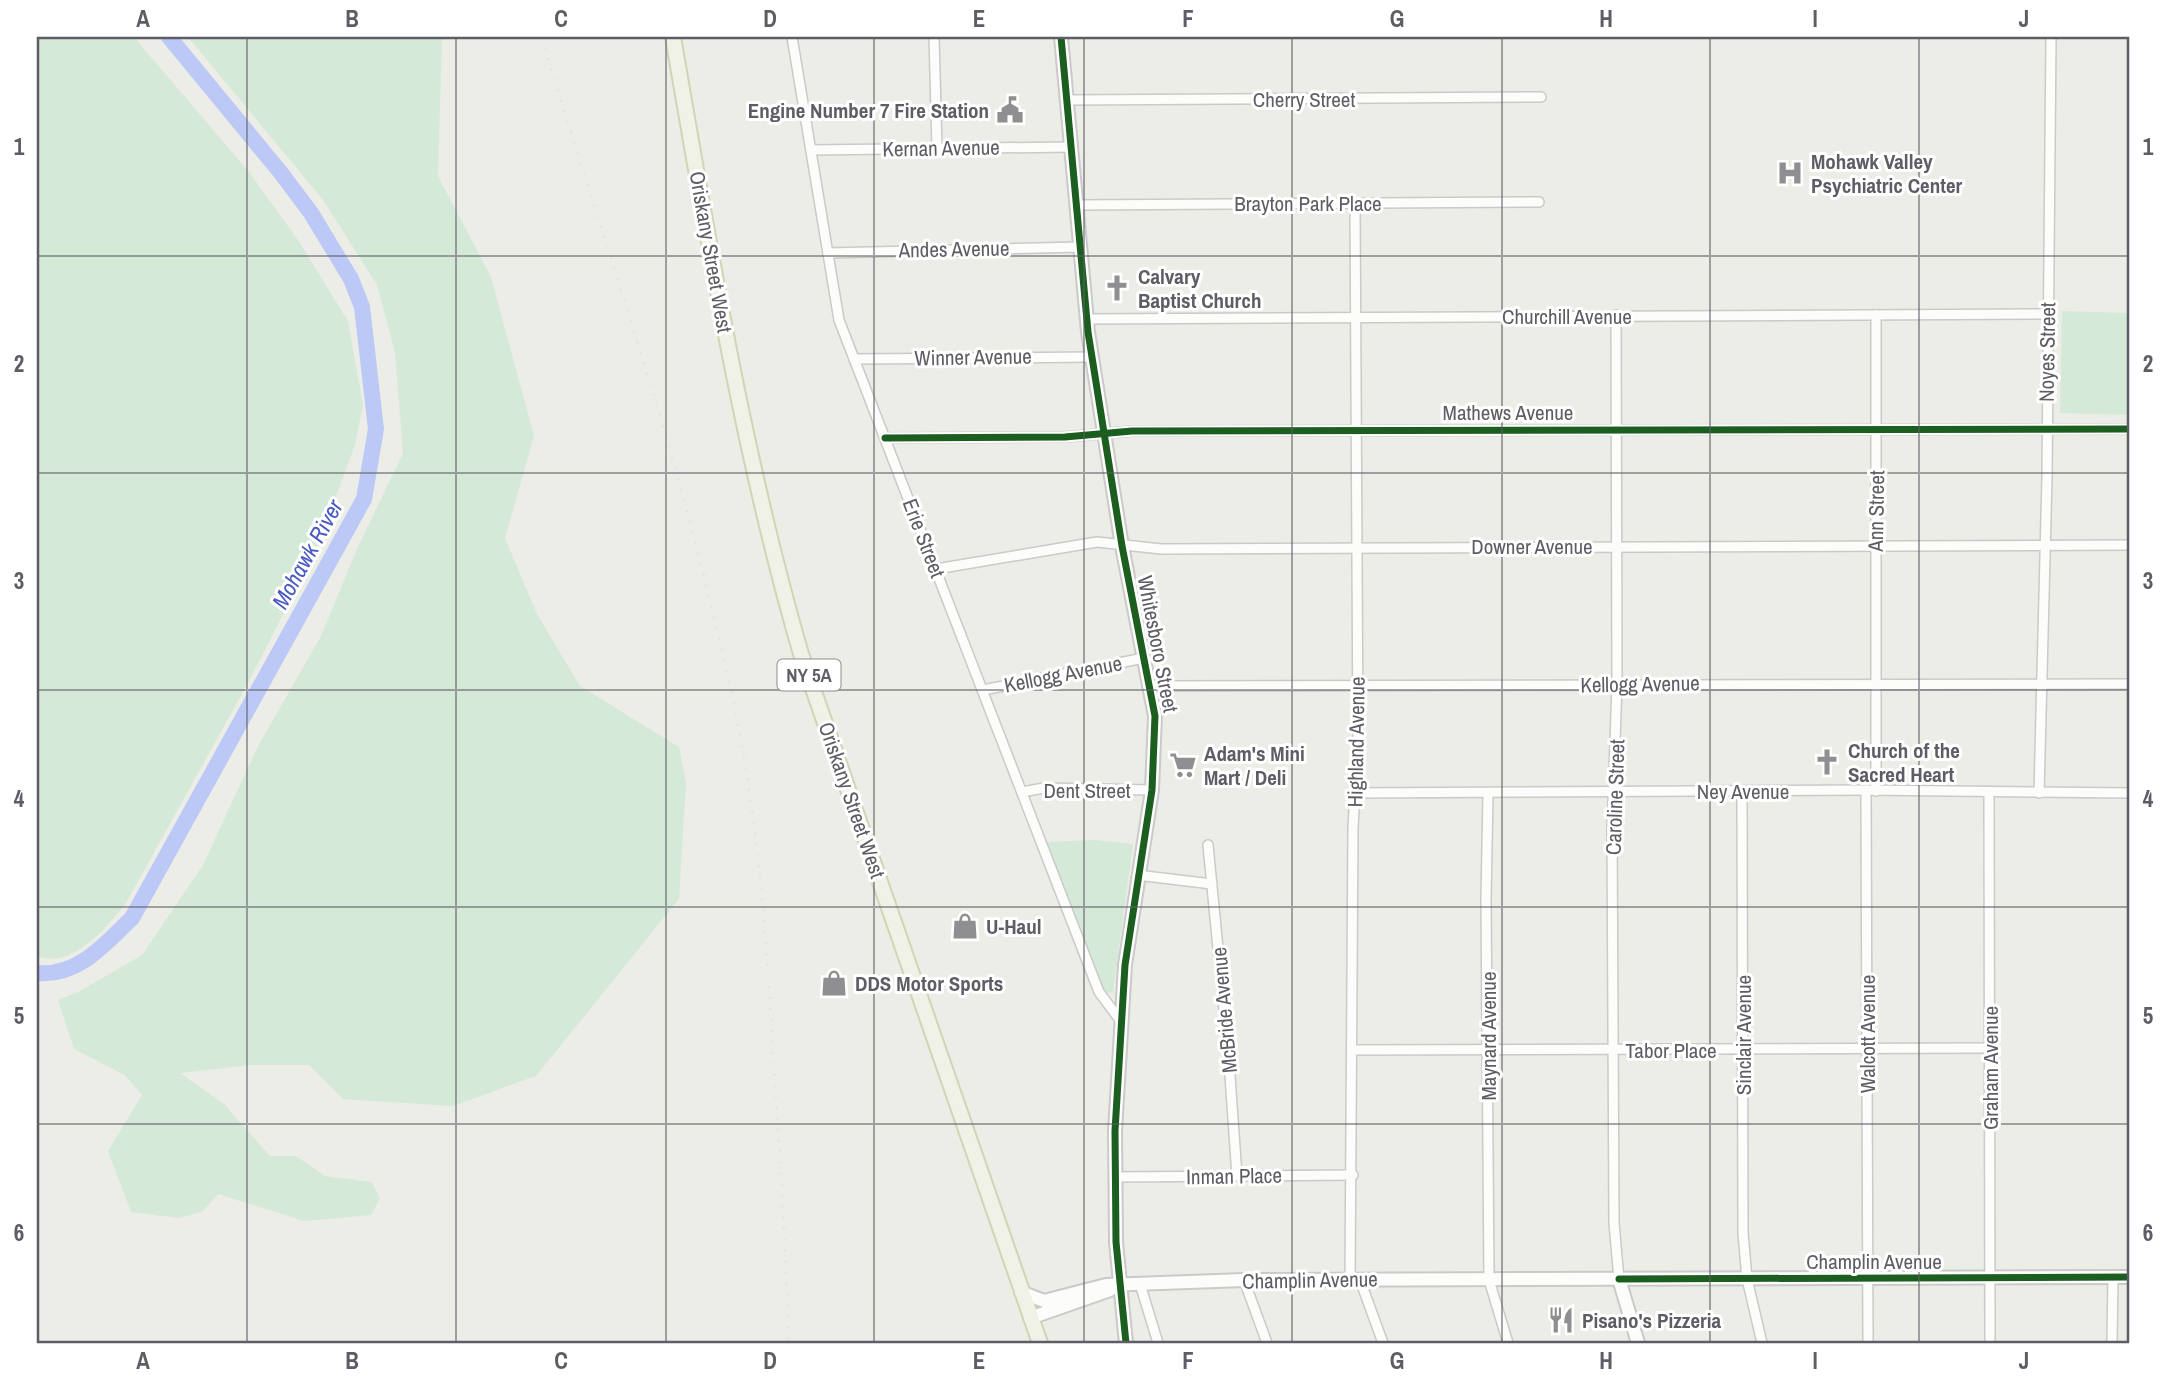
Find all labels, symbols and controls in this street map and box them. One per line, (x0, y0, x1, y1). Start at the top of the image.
text: A (136, 3, 150, 34)
text: B (345, 3, 359, 34)
text: C (554, 3, 568, 34)
text: D (763, 3, 777, 34)
text: E (973, 3, 985, 34)
text: F (1182, 3, 1194, 34)
text: G (1390, 3, 1404, 34)
text: H (1599, 3, 1613, 34)
text: I (1812, 3, 1818, 34)
text: J (2019, 3, 2029, 34)
street label: Cherry Street (1253, 85, 1355, 114)
public building icon: Engine Number 7 Fire Station (995, 95, 1025, 125)
place label: Engine Number 7 Fire Station (748, 96, 989, 125)
text: 1 (14, 131, 25, 162)
text: 1 (2143, 131, 2154, 162)
street label: Kernan Avenue (882, 132, 1000, 164)
place label: Mohawk Valley Psychiatric Center (1811, 147, 1963, 200)
hospital icon: Mohawk Valley Psychiatric Center (1775, 158, 1805, 188)
street label: Oriskany Street West (683, 169, 739, 335)
street label: Brayton Park Place (1234, 189, 1382, 218)
street label: Andes Avenue (897, 234, 1010, 264)
place label: Calvary Baptist Church (1138, 262, 1261, 315)
church icon: Calvary Baptist Church (1102, 273, 1132, 303)
street label: Churchill Avenue (1502, 302, 1632, 331)
street label: Noyes Street (2032, 302, 2062, 402)
street label: Winner Avenue (914, 341, 1032, 373)
text: 2 (14, 348, 24, 379)
text: 2 (2143, 348, 2153, 379)
street label: Mathews Avenue (1443, 398, 1573, 427)
street label: Ann Street (1861, 470, 1891, 553)
water label: Mohawk River (264, 493, 350, 614)
street label: Erie Street (896, 494, 952, 582)
street label: Downer Avenue (1471, 532, 1593, 561)
text: 3 (14, 565, 24, 596)
text: 3 (2143, 565, 2153, 596)
street label: Whitesboro Street (1131, 573, 1186, 715)
street label: Kellogg Avenue (1002, 648, 1124, 700)
road number: NY 5A (778, 660, 840, 690)
street label: Kellogg Avenue (1580, 668, 1700, 700)
street label: Highland Avenue (1340, 676, 1372, 808)
street label: Oriskany Street West (812, 718, 892, 882)
place label: Church of the Sacred Heart (1848, 736, 1960, 789)
street label: Caroline Street (1598, 738, 1632, 855)
place label: Adam's Mini Mart / Deli (1204, 739, 1305, 792)
church icon: Church of the Sacred Heart (1812, 747, 1842, 777)
supermarket icon: Adam's Mini Mart / Deli (1168, 750, 1198, 780)
street label: Dent Street (1043, 776, 1131, 805)
street label: Ney Avenue (1697, 777, 1789, 806)
text: 4 (14, 783, 25, 814)
text: 4 (2143, 783, 2154, 814)
shop icon: U-Haul (950, 911, 980, 941)
place label: U-Haul (986, 912, 1041, 941)
street label: McBride Avenue (1204, 946, 1244, 1074)
shop icon: DDS Motor Sports (819, 968, 849, 998)
place label: DDS Motor Sports (855, 969, 1003, 998)
street label: Maynard Avenue (1474, 972, 1503, 1100)
street label: Sinclair Avenue (1729, 975, 1758, 1095)
street label: Walcott Avenue (1853, 975, 1882, 1093)
text: 5 (14, 1000, 24, 1031)
text: 5 (2143, 1000, 2153, 1031)
street label: Graham Avenue (1976, 1006, 2005, 1130)
street label: Tabor Place (1625, 1036, 1717, 1065)
street label: Inman Place (1186, 1161, 1282, 1191)
text: 6 (14, 1217, 24, 1248)
text: 6 (2143, 1217, 2153, 1248)
street label: Champlin Avenue (1806, 1247, 1942, 1276)
street label: Champlin Avenue (1242, 1264, 1378, 1296)
restaurant icon: Pisano's Pizzeria (1546, 1305, 1576, 1335)
place label: Pisano's Pizzeria (1582, 1306, 1721, 1335)
text: A (136, 1345, 150, 1376)
text: B (345, 1345, 359, 1376)
text: C (554, 1345, 568, 1376)
text: D (763, 1345, 777, 1376)
text: E (973, 1345, 985, 1376)
text: F (1182, 1345, 1194, 1376)
text: G (1390, 1345, 1404, 1376)
text: H (1599, 1345, 1613, 1376)
text: I (1812, 1345, 1818, 1376)
text: J (2019, 1345, 2029, 1376)

